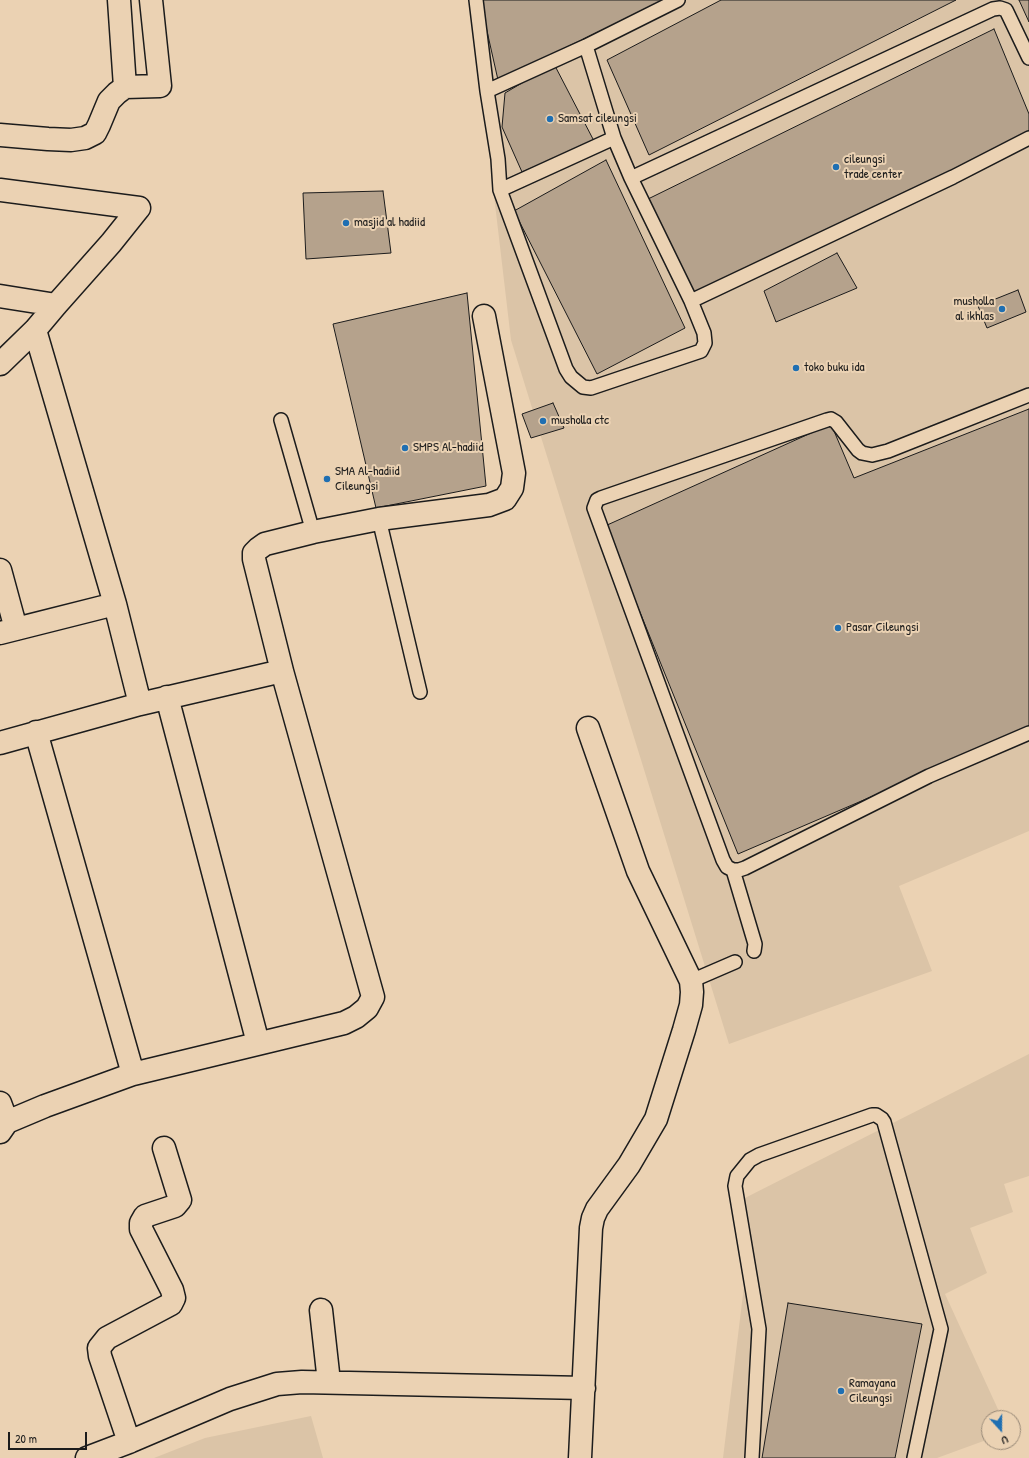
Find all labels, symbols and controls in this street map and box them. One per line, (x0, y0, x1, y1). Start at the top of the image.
place label: Samsat cileungsi (558, 111, 637, 127)
marker: Samsat cileungsi (545, 114, 555, 124)
place label: cileungsi trade center (844, 152, 903, 183)
marker: cileungsi trade center (831, 162, 841, 172)
place label: masjid al hadiid (354, 215, 425, 231)
marker: masjid al hadiid (341, 218, 351, 228)
place label: musholla al ikhlas (954, 294, 994, 325)
marker: musholla al ikhlas (997, 304, 1007, 314)
place label: toko buku ida (804, 360, 865, 376)
marker: toko buku ida (791, 363, 801, 373)
place label: musholla ctc (551, 413, 609, 429)
marker: musholla ctc (538, 416, 548, 426)
place label: SMPS Al-hadiid (413, 440, 483, 456)
marker: SMPS Al-hadiid (400, 443, 410, 453)
place label: SMA Al-hadiid Cileungsi (335, 464, 400, 495)
marker: SMA Al-hadiid Cileungsi (322, 474, 332, 484)
place label: Pasar Cileungsi (846, 620, 919, 636)
marker: Pasar Cileungsi (833, 623, 843, 633)
place label: Ramayana Cileungsi (849, 1376, 896, 1407)
marker: Ramayana Cileungsi (836, 1386, 846, 1396)
north arrow (981, 1410, 1021, 1450)
scale bar (10, 1424, 89, 1450)
text: 20 m (15, 1430, 37, 1447)
text: U (1000, 1433, 1010, 1448)

